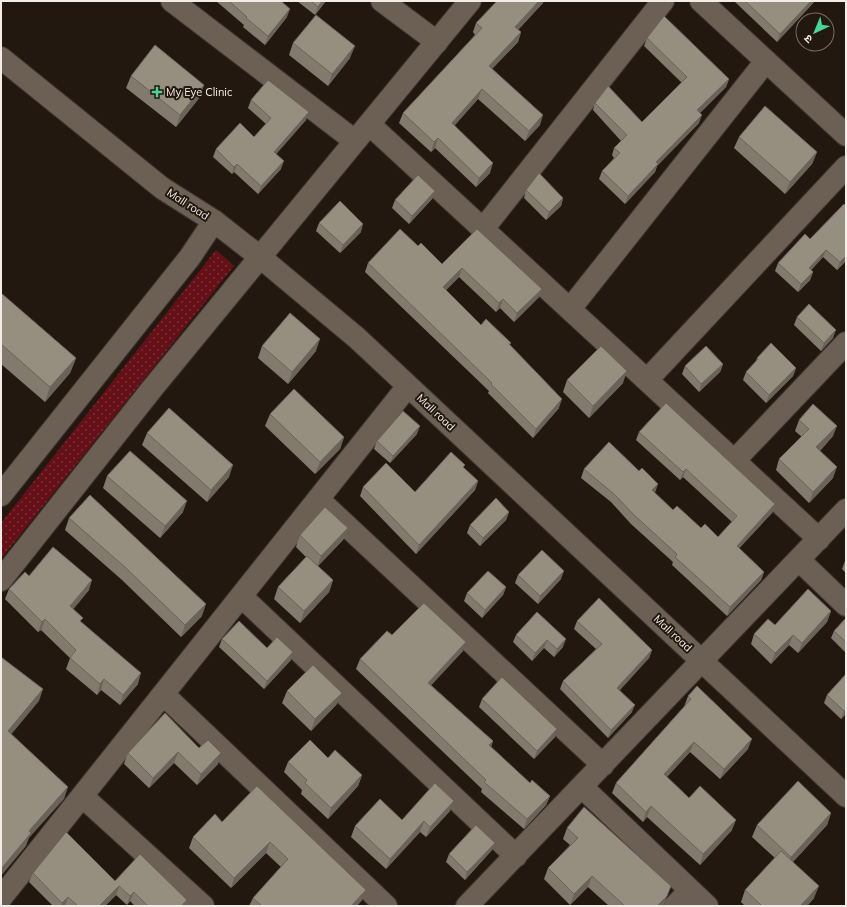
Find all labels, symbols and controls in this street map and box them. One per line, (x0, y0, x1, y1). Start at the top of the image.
north arrow (795, 12, 835, 52)
text: उ (800, 32, 815, 46)
place label: My Eye Clinic (166, 85, 233, 99)
marker: My Eye Clinic (151, 86, 163, 98)
street label: Mall road (164, 185, 212, 223)
street label: Mall road (414, 391, 458, 433)
street label: Mall road (651, 612, 695, 654)

